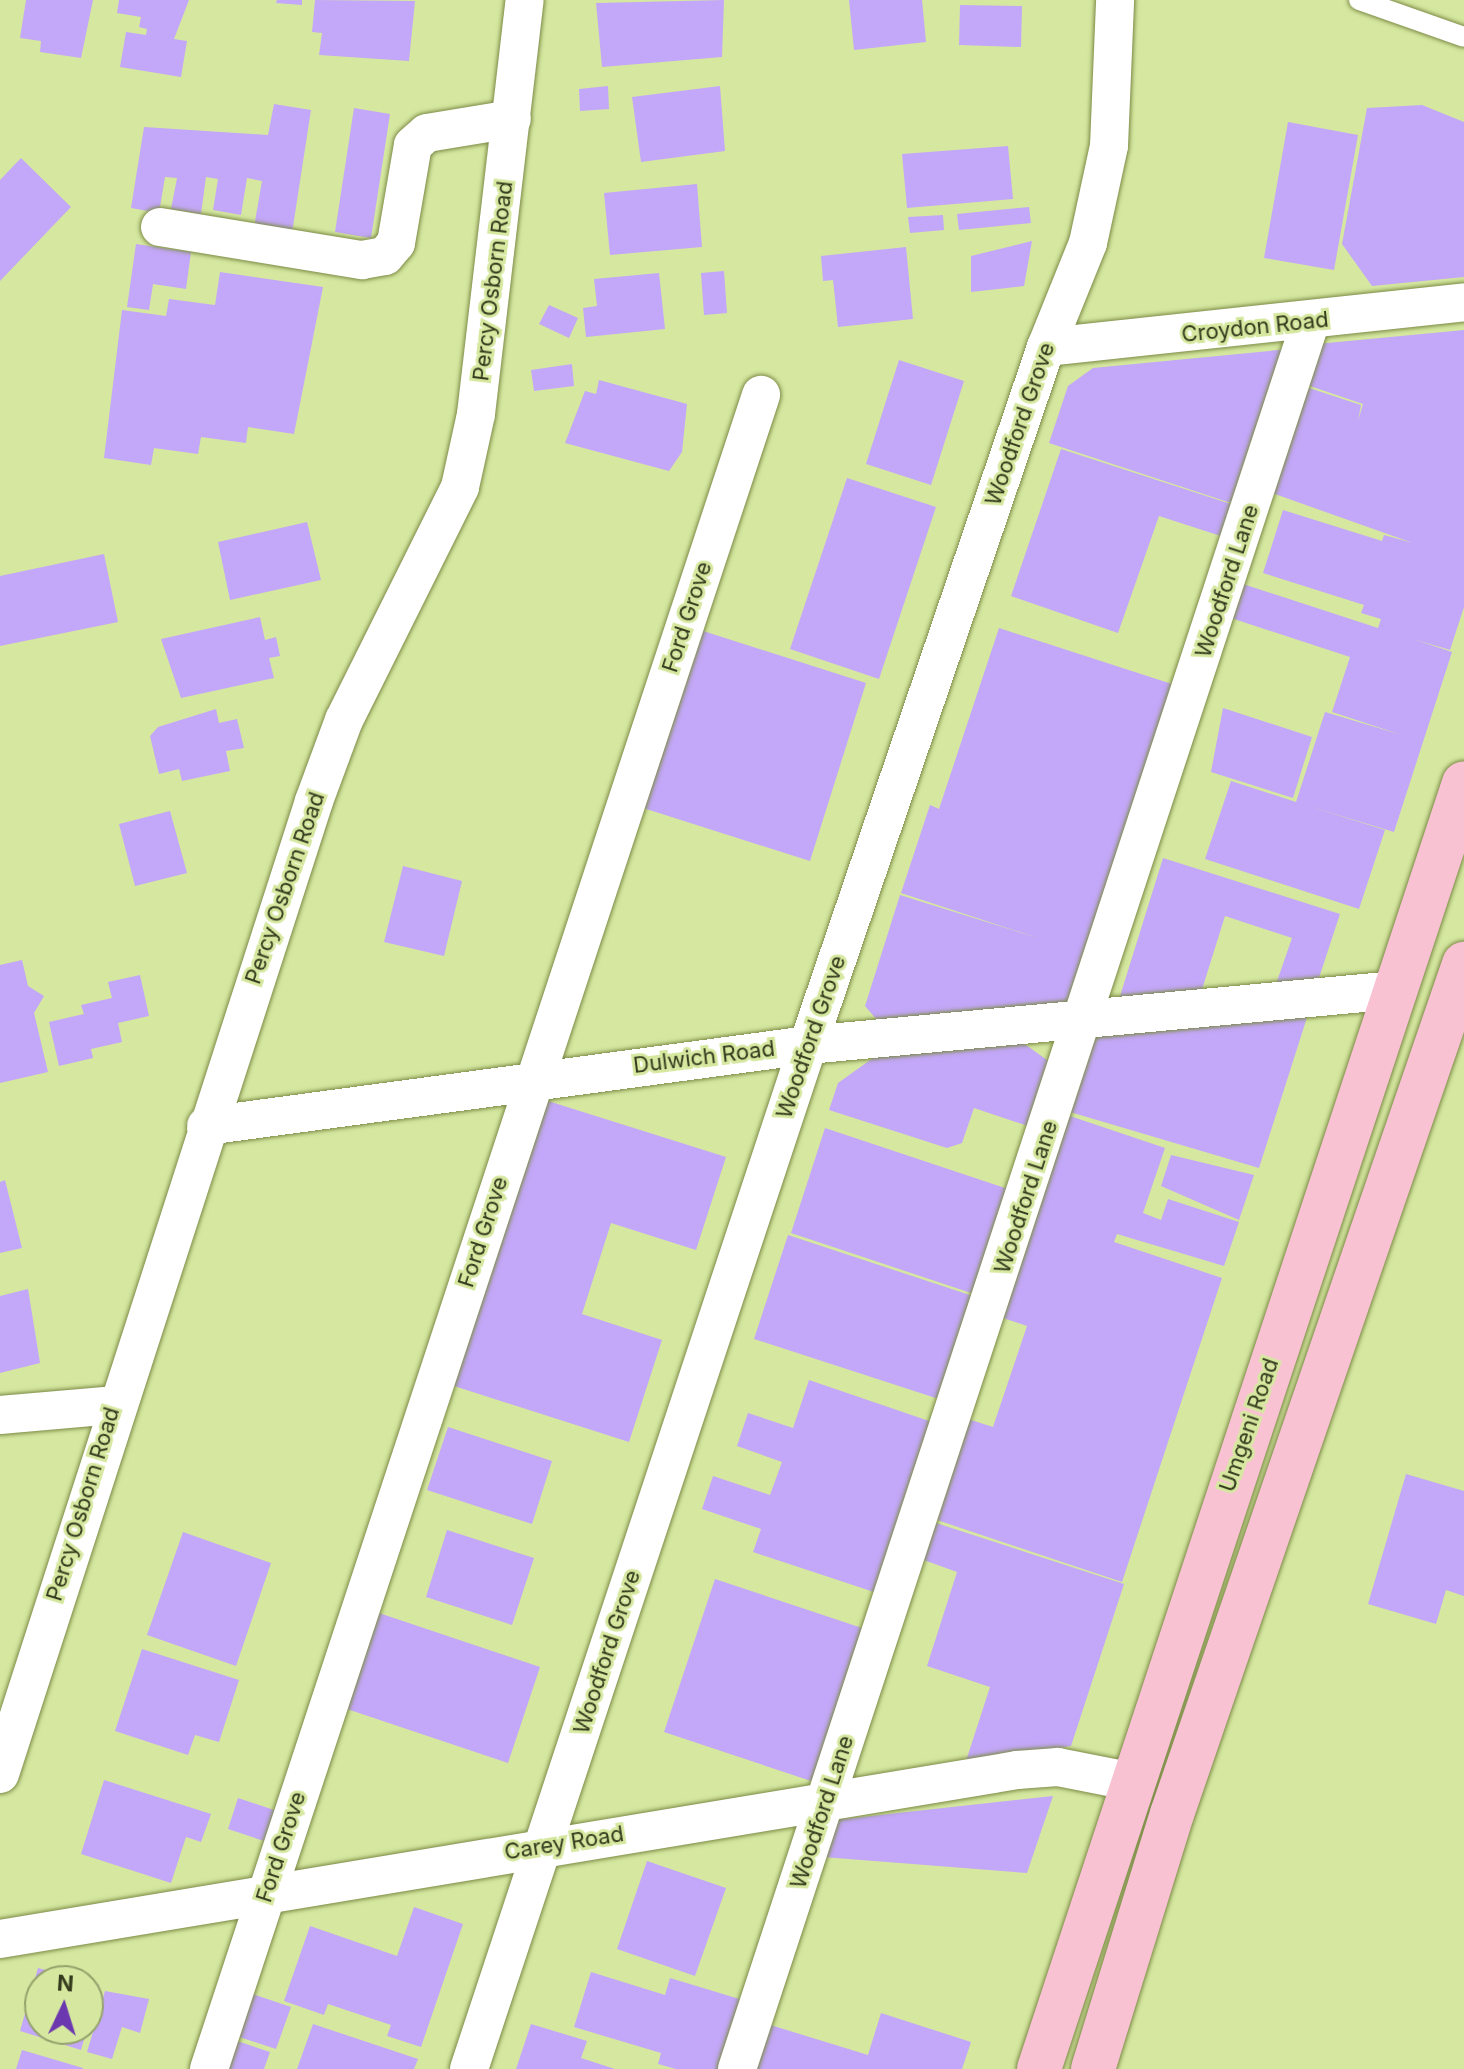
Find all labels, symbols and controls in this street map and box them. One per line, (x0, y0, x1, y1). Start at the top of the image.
street label: Percy Osborn Road (468, 179, 518, 383)
street label: Croydon Road (1180, 306, 1330, 348)
street label: Woodford Grove (980, 339, 1060, 509)
street label: Woodford Lane (1190, 501, 1264, 661)
street label: Ford Grove (657, 558, 717, 676)
street label: Percy Osborn Road (240, 789, 330, 987)
street label: Woodford Grove (771, 952, 851, 1122)
street label: Dulwich Road (632, 1035, 776, 1079)
street label: Woodford Lane (989, 1117, 1063, 1277)
street label: Ford Grove (453, 1173, 513, 1291)
street label: Umgeni Road (1214, 1355, 1284, 1495)
street label: Percy Osborn Road (41, 1404, 125, 1604)
street label: Woodford Grove (568, 1567, 646, 1737)
street label: Woodford Lane (785, 1732, 859, 1892)
street label: Ford Grove (251, 1788, 311, 1906)
street label: Carey Road (502, 1821, 626, 1865)
north arrow (24, 1965, 104, 2045)
text: N (56, 1970, 75, 1997)

